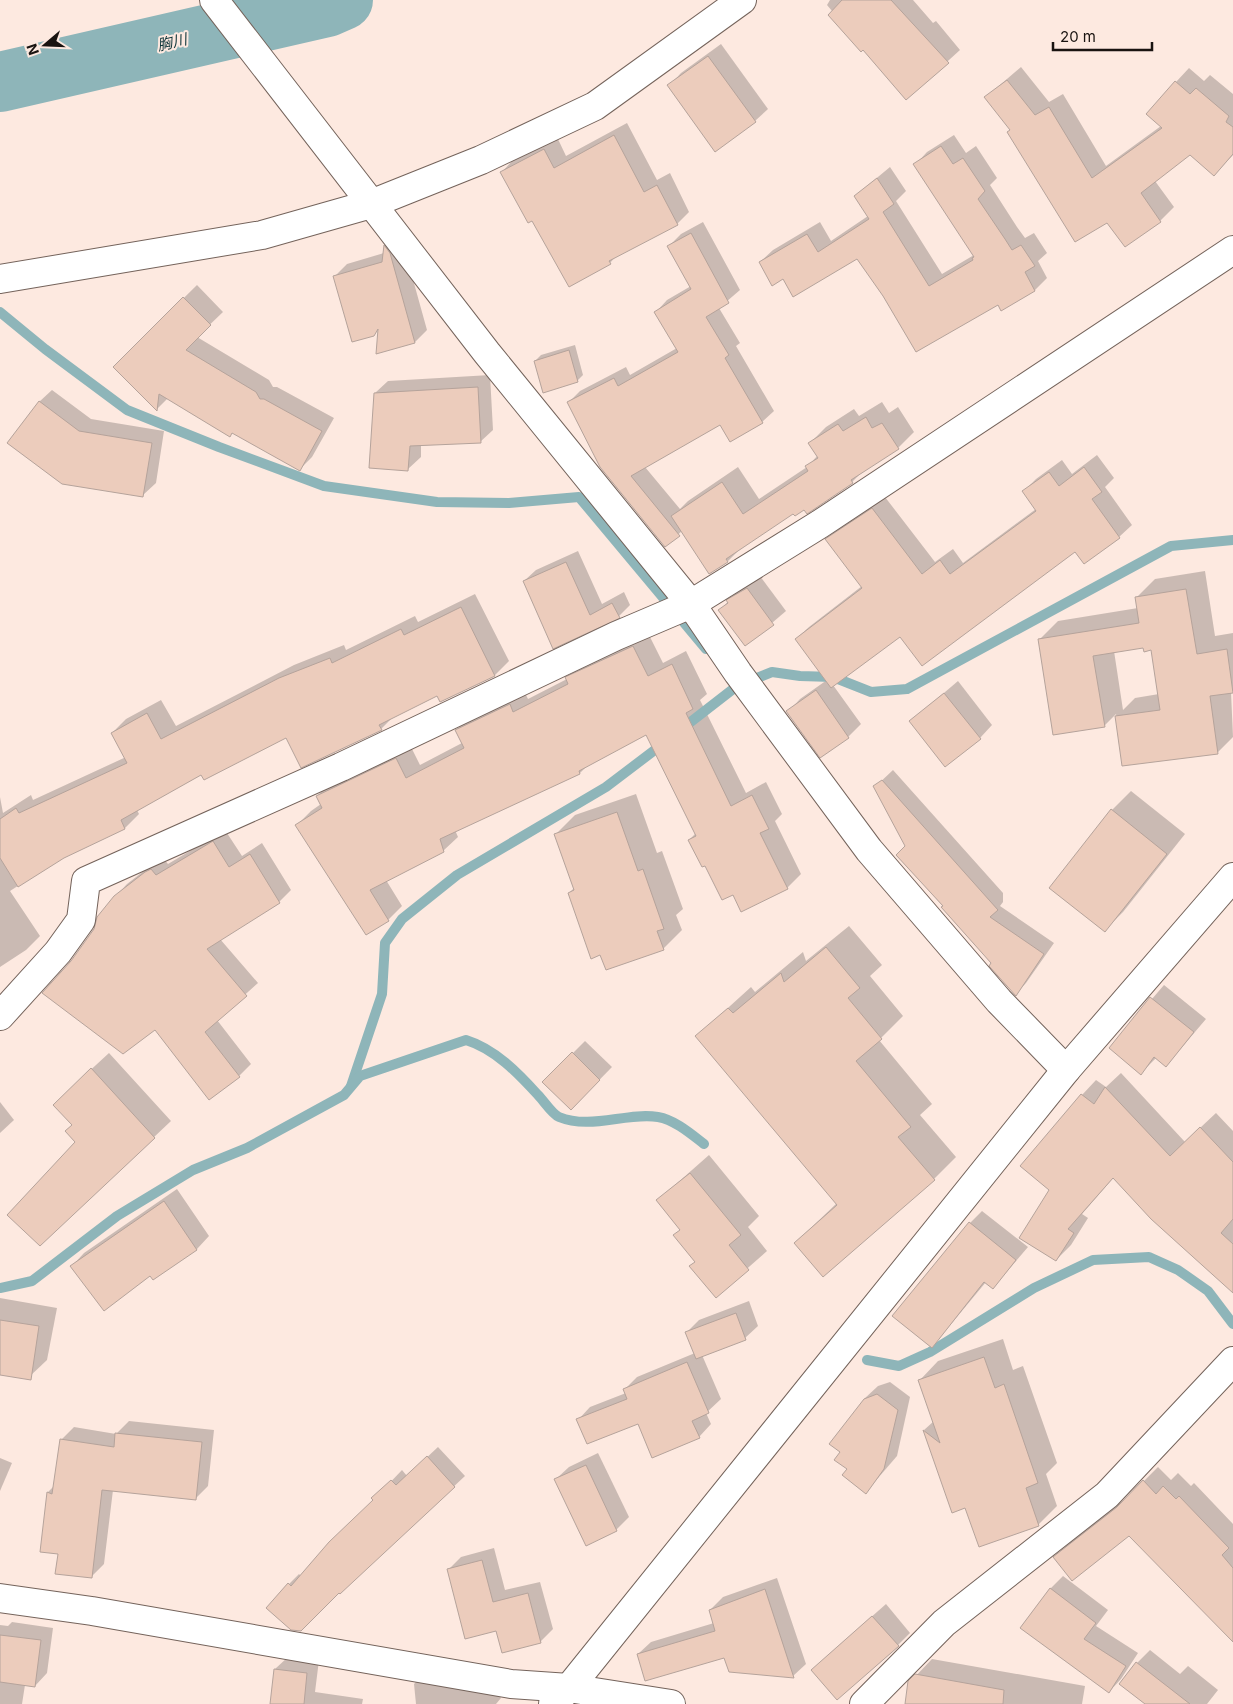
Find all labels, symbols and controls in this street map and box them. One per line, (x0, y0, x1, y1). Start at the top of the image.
north arrow (20, 20, 70, 70)
scale bar (1053, 20, 1152, 52)
text: 20 m (1060, 27, 1096, 46)
water label: 胸川 (155, 29, 191, 55)
text: N (22, 42, 42, 57)

